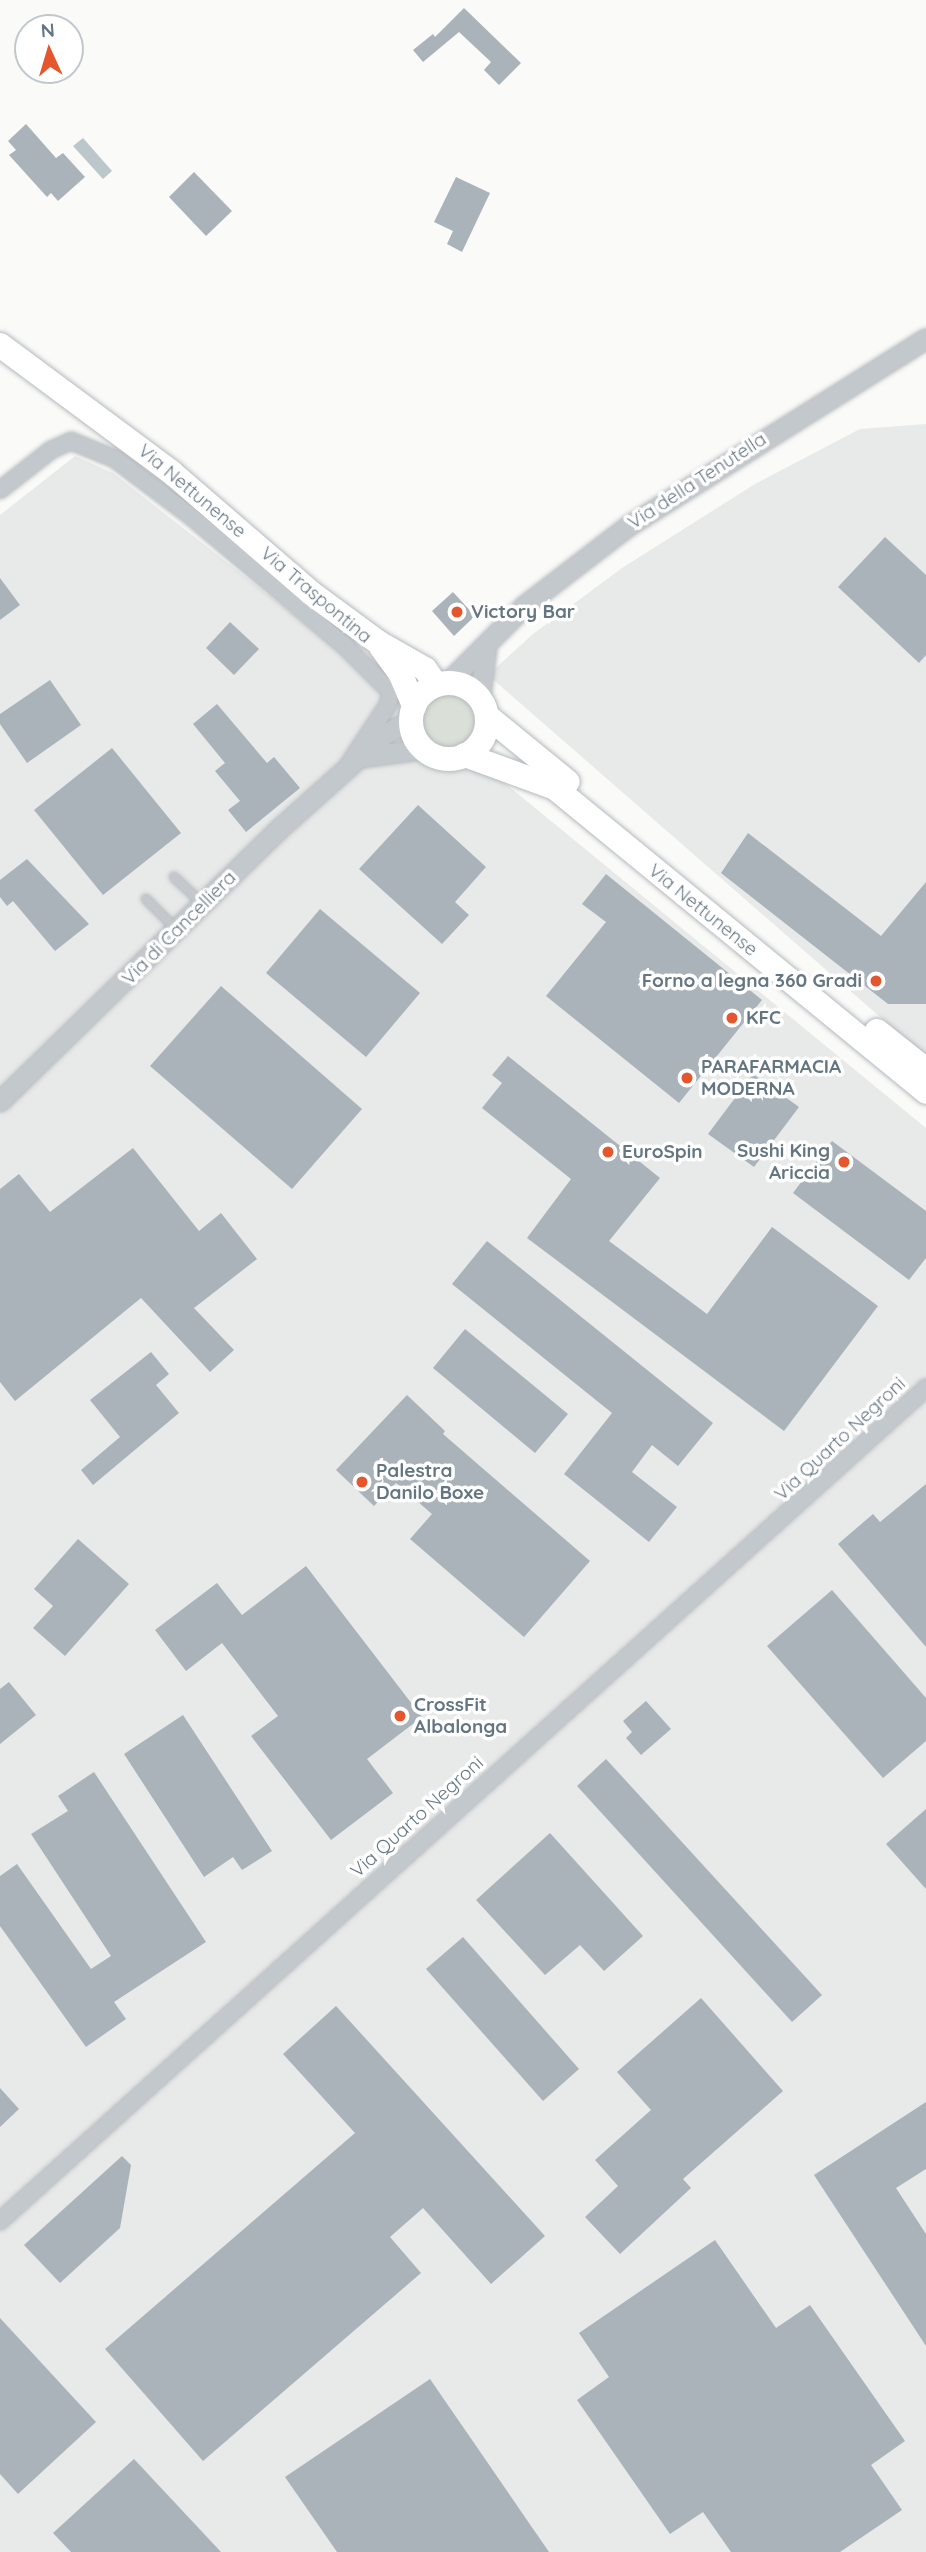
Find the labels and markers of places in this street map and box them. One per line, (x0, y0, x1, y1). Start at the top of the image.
place label: Victory Bar (471, 601, 575, 623)
marker: Victory Bar (449, 604, 465, 620)
place label: Forno a legna 360 Gradi (642, 970, 862, 992)
marker: Forno a legna 360 Gradi (868, 973, 884, 989)
place label: KFC (746, 1007, 781, 1029)
marker: KFC (724, 1010, 740, 1026)
place label: PARAFARMACIA MODERNA (701, 1056, 841, 1100)
marker: PARAFARMACIA MODERNA (679, 1070, 695, 1086)
place label: Sushi King Ariccia (737, 1140, 830, 1184)
place label: EuroSpin (622, 1141, 703, 1163)
marker: EuroSpin (600, 1144, 616, 1160)
marker: Sushi King Ariccia (836, 1154, 852, 1170)
place label: Palestra Danilo Boxe (376, 1460, 484, 1504)
marker: Palestra Danilo Boxe (354, 1474, 370, 1490)
place label: CrossFit Albalonga (414, 1694, 507, 1738)
marker: CrossFit Albalonga (392, 1708, 408, 1724)

